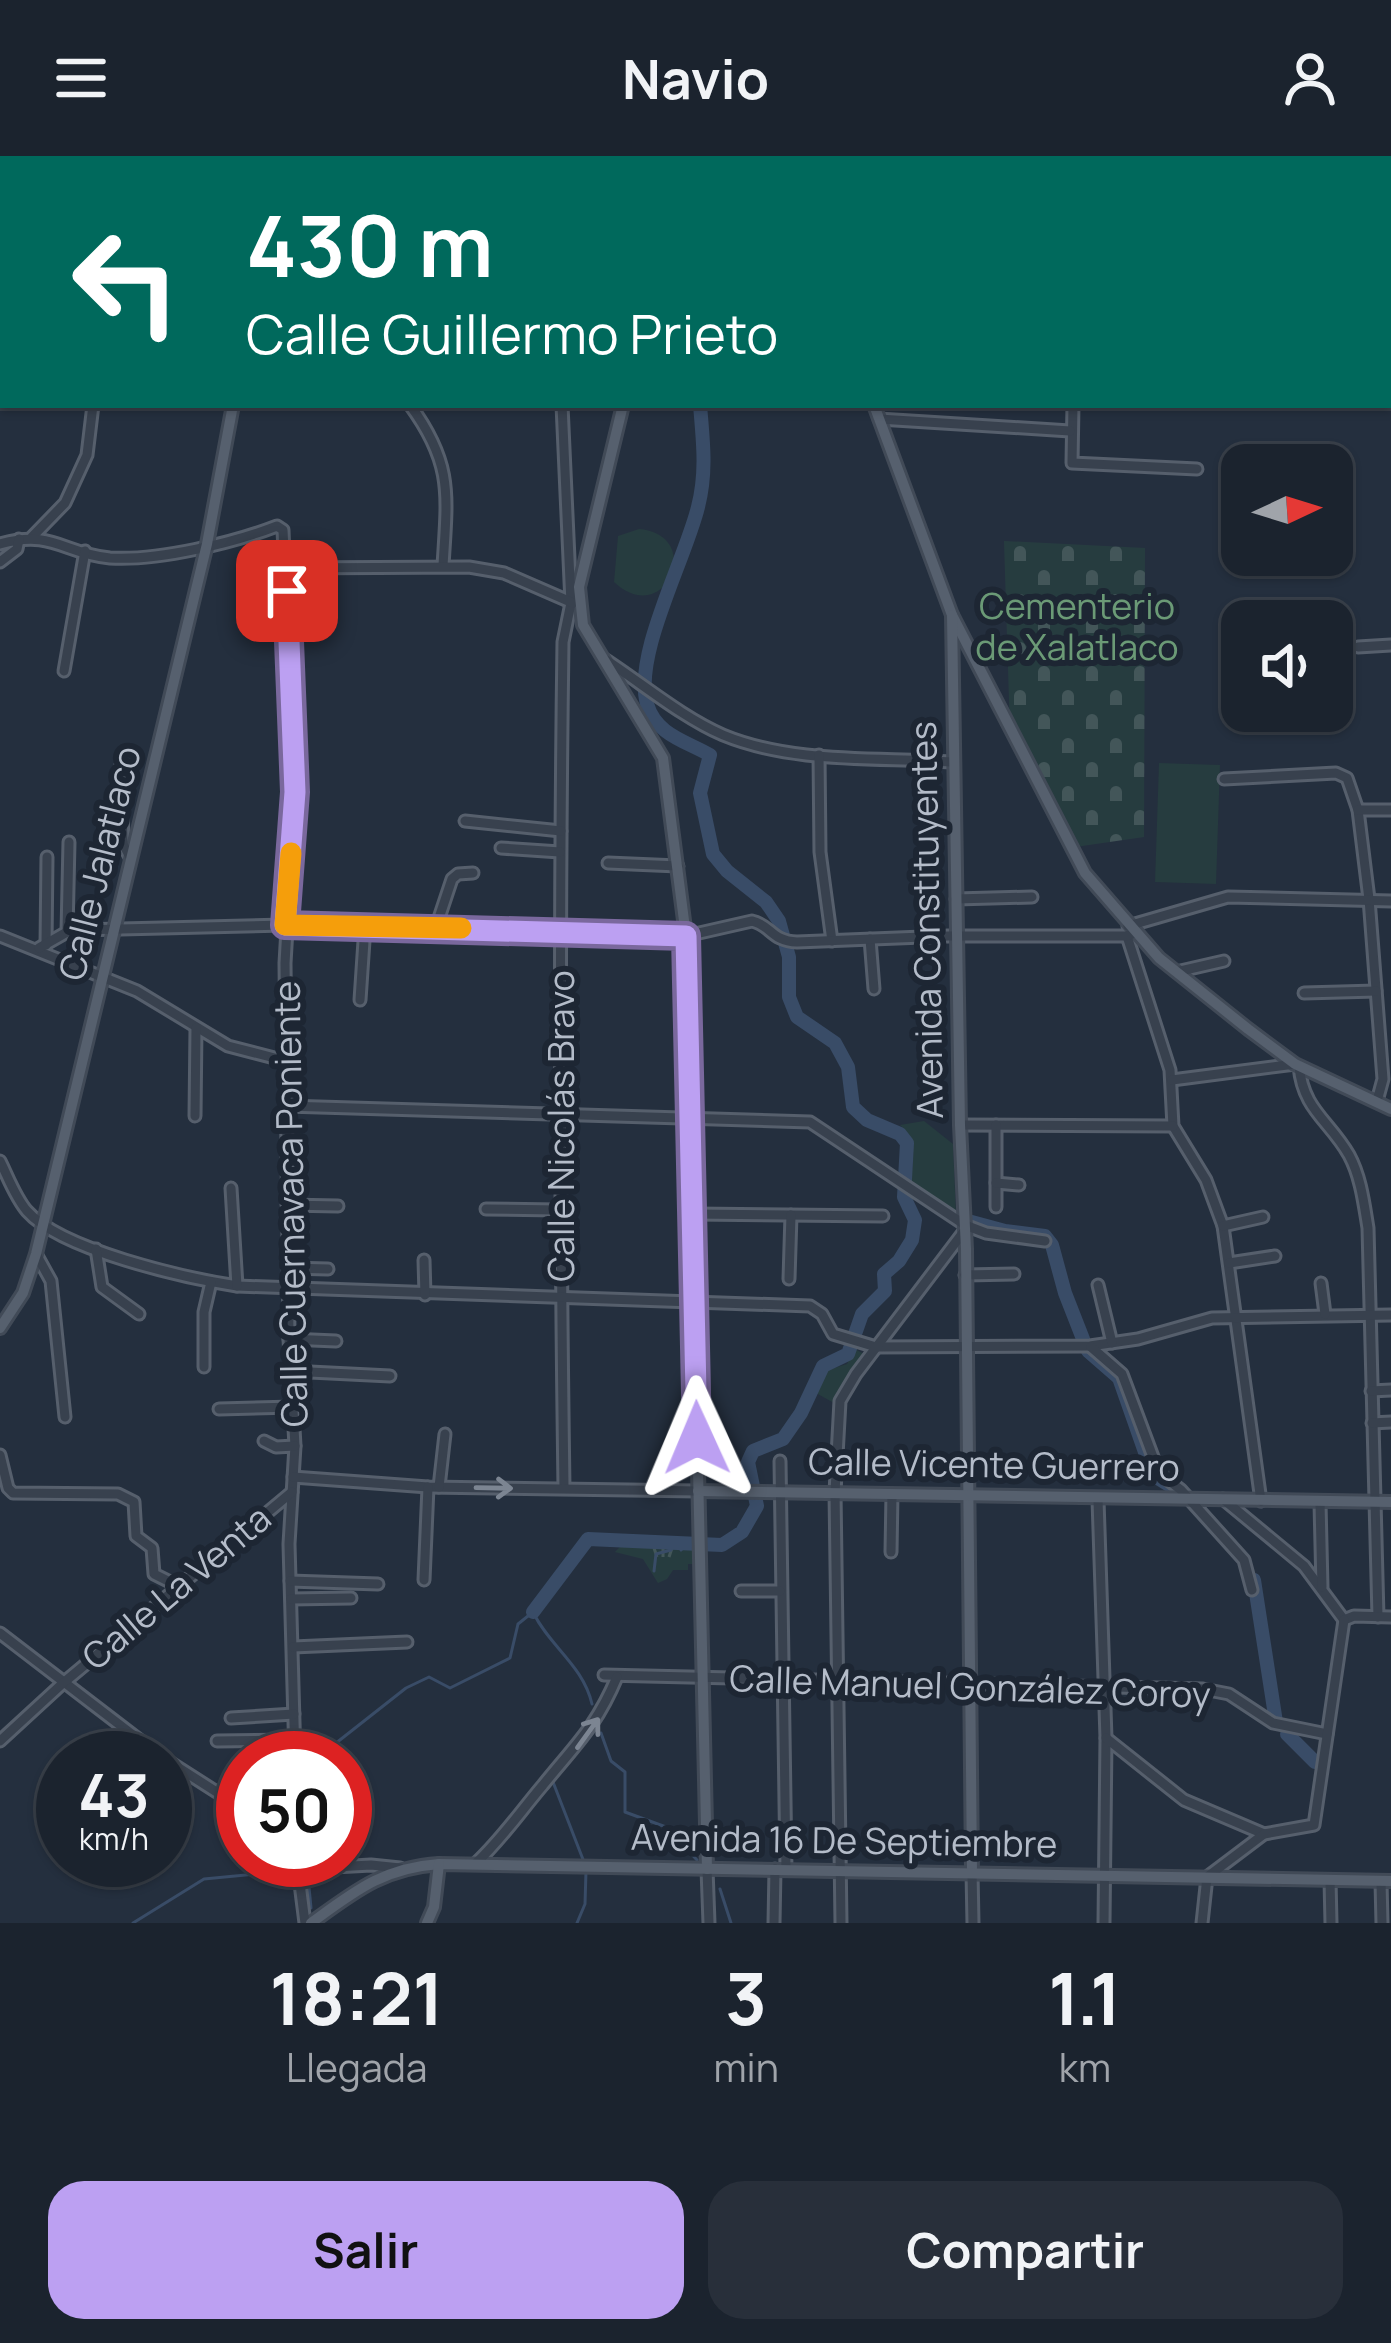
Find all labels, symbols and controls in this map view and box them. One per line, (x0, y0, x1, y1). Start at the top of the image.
text: Navio (622, 41, 769, 115)
icon: menu (48, 45, 114, 111)
icon: person (1277, 45, 1343, 111)
text: 430 m (246, 187, 494, 302)
icon: left (48, 204, 204, 360)
text: Calle Guillermo Prieto (246, 296, 778, 370)
north arrow (1221, 444, 1353, 576)
map controls (1221, 444, 1353, 732)
pin (236, 540, 338, 642)
icon: arrive (254, 558, 320, 624)
park label: Cementerio de Xalatlaco (975, 581, 1179, 671)
button: sound (1221, 600, 1353, 732)
street label: Avenida Constituyentes (898, 721, 954, 1119)
street label: Calle Jalatlaco (46, 741, 152, 985)
street label: Calle Nicolás Bravo (536, 970, 585, 1282)
street label: Calle Cuernavaca Poniente (262, 981, 318, 1427)
position arrow (634, 1375, 760, 1501)
street label: Calle Vicente Guerrero (808, 1436, 1180, 1492)
one-way arrow (474, 1477, 513, 1499)
street label: Calle La Venta (71, 1494, 281, 1680)
street label: Calle Manuel González Coroy (729, 1653, 1211, 1719)
one-way arrow (574, 1717, 600, 1750)
speed limit sign: 50 (216, 1731, 372, 1887)
text: 43 (78, 1753, 150, 1835)
street label: Avenida 16 De Septiembre (630, 1812, 1058, 1868)
text: km/h (79, 1818, 149, 1859)
text: 18:21 (269, 1948, 444, 2047)
text: 3 (725, 1948, 767, 2047)
text: 1.1 (1048, 1948, 1122, 2047)
text: Llegada (286, 2040, 427, 2094)
text: min (713, 2040, 779, 2094)
text: km (1059, 2040, 1111, 2094)
button: Salir (48, 2181, 684, 2319)
button: Compartir (708, 2181, 1343, 2319)

